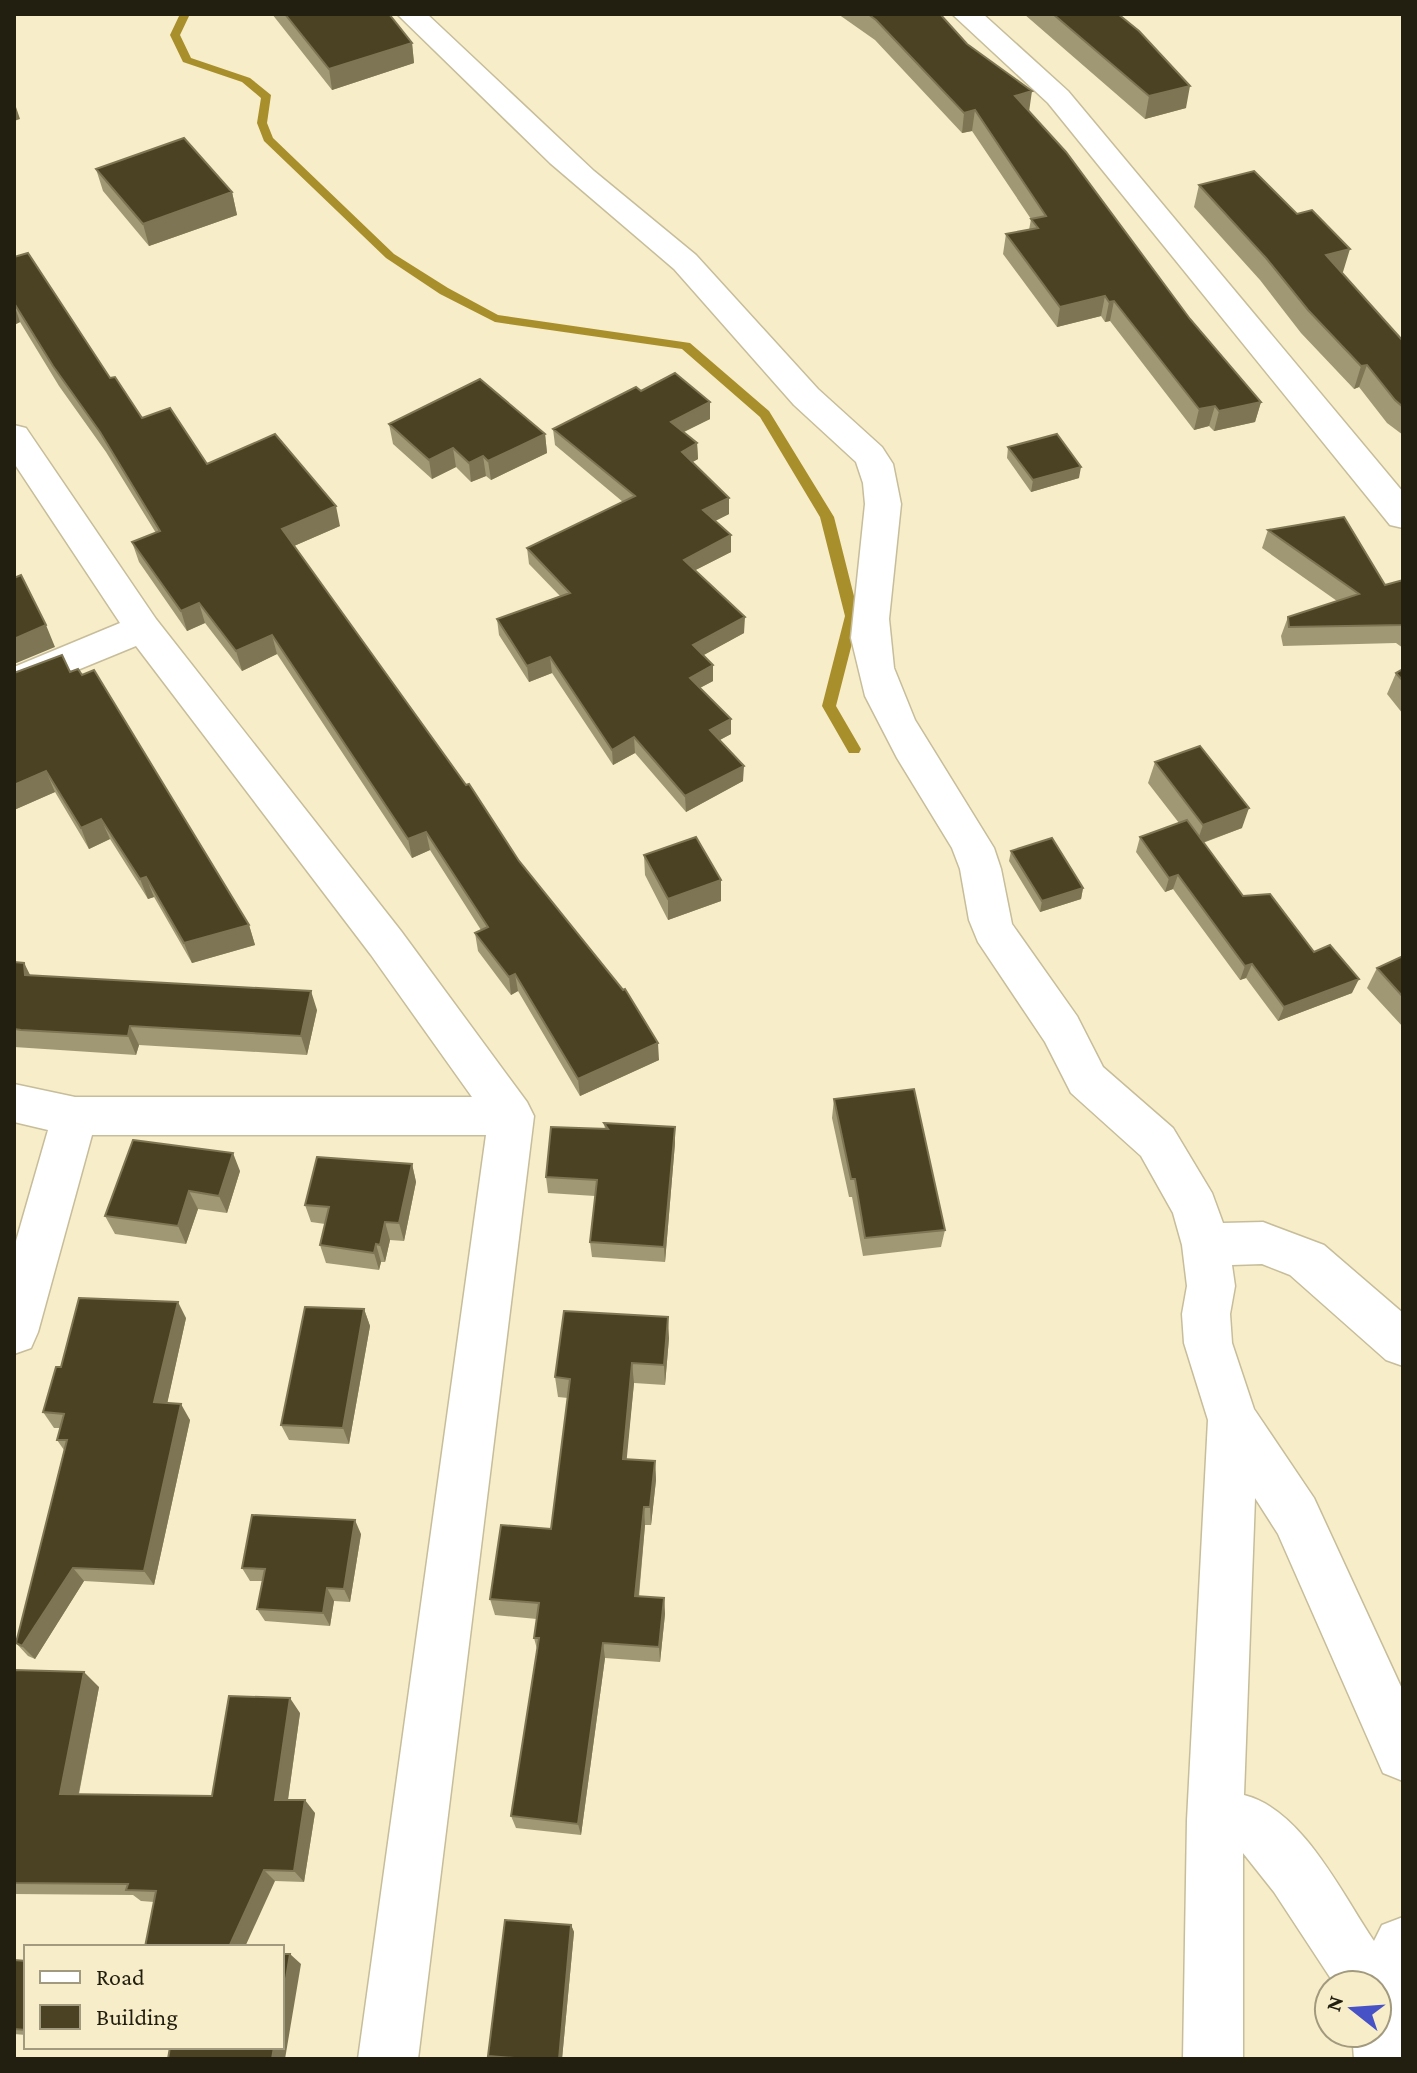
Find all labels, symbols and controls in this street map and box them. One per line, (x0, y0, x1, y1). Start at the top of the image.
legend (24, 1945, 284, 2049)
text: Road (96, 1963, 145, 1990)
north arrow (1313, 1969, 1393, 2049)
text: N (1320, 1992, 1348, 2014)
text: Building (96, 2003, 178, 2030)

